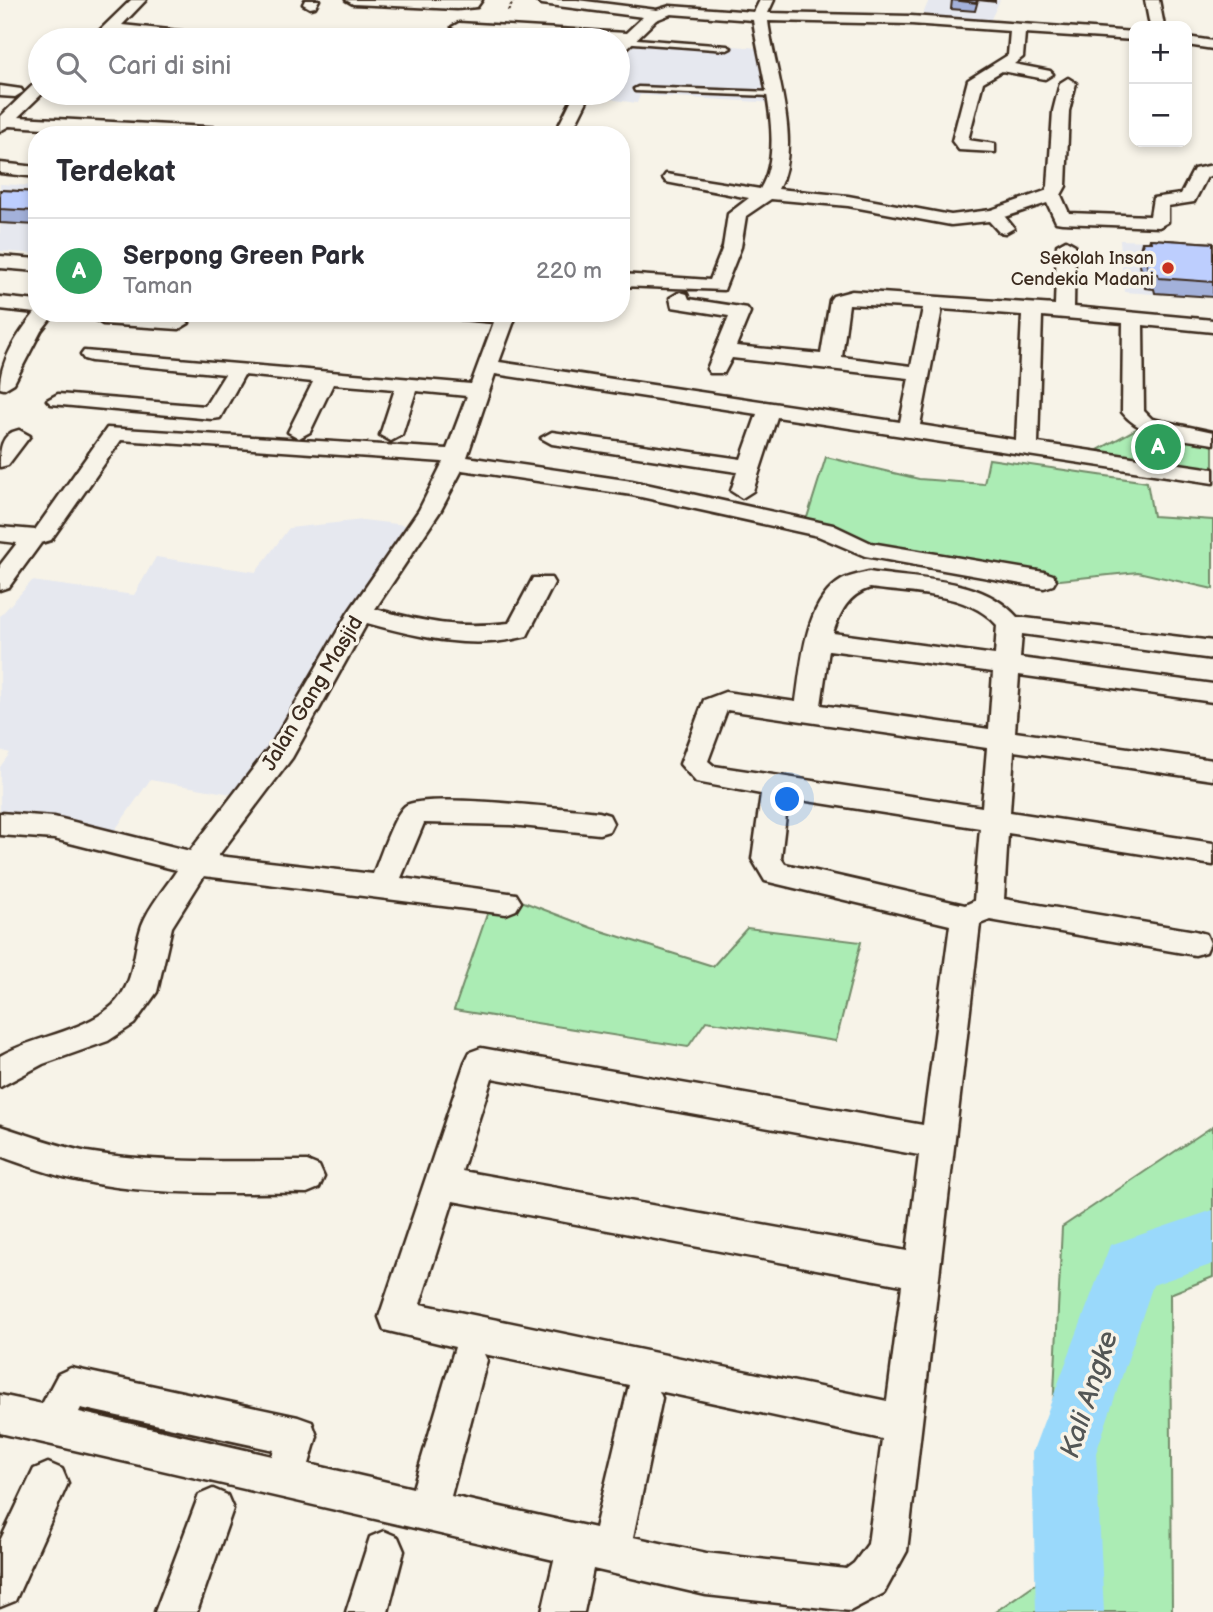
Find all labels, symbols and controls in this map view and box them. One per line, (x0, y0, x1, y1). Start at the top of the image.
map controls (1129, 21, 1192, 147)
button: + (1129, 21, 1192, 84)
search box (28, 28, 630, 105)
icon: search (52, 48, 90, 86)
text: Cari di sini (108, 51, 231, 82)
button: − (1129, 84, 1192, 147)
text: Terdekat (56, 154, 175, 190)
text: Serpong Green Park (123, 241, 364, 272)
place label: Sekolah Insan Cendekia Madani (1011, 248, 1154, 290)
text: A (72, 257, 86, 285)
text: 220 m (536, 257, 602, 285)
marker: Sekolah Insan Cendekia Madani (1160, 260, 1176, 276)
text: Taman (123, 272, 192, 300)
pin: A (1135, 421, 1181, 473)
street label: Jalan Gang Masjid (256, 611, 368, 775)
your location (770, 782, 804, 816)
water label: Kali Angke (1053, 1327, 1125, 1462)

